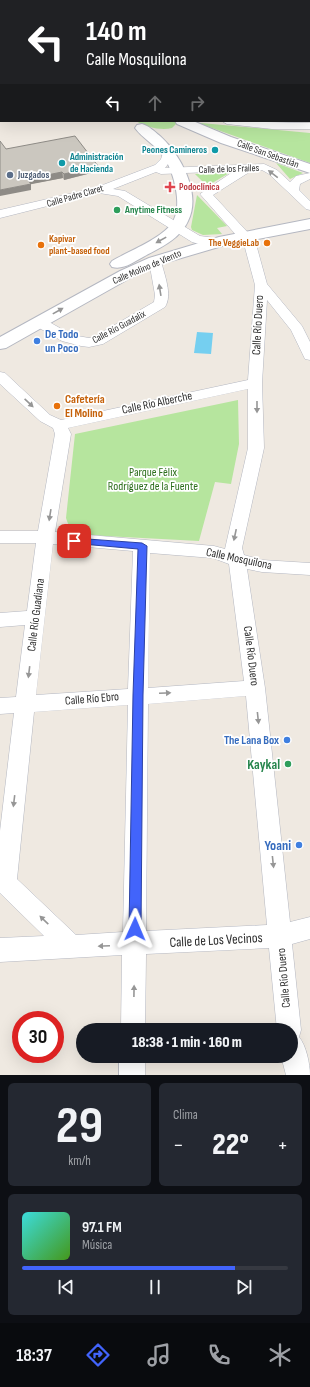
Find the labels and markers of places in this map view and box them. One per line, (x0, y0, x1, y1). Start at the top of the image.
place label: Peones Camineros (142, 144, 207, 156)
marker: Peones Camineros (210, 145, 220, 155)
place label: Administración de Hacienda (69, 151, 123, 175)
marker: Administración de Hacienda (57, 158, 67, 168)
place label: Juzgados (17, 169, 49, 181)
marker: Juzgados (5, 170, 15, 180)
marker: Podoclínica (164, 181, 176, 193)
place label: Podoclínica (179, 181, 220, 193)
place label: Anytime Fitness (124, 204, 182, 216)
marker: Anytime Fitness (112, 205, 122, 215)
place label: Kapivar plant-based food (49, 233, 110, 257)
place label: The VeggieLab (208, 237, 259, 249)
marker: The VeggieLab (262, 238, 272, 248)
marker: Kapivar plant-based food (36, 240, 46, 250)
place label: De Todo un Poco (45, 327, 78, 356)
marker: De Todo un Poco (32, 336, 42, 346)
place label: Cafetería El Molino (65, 392, 105, 421)
marker: Cafetería El Molino (52, 401, 62, 411)
pin (57, 524, 91, 558)
place label: The Lana Box (224, 733, 279, 748)
marker: The Lana Box (282, 735, 292, 745)
place label: Kaykal (247, 756, 280, 773)
marker: Kaykal (283, 759, 293, 769)
place label: Yoani (264, 837, 291, 854)
marker: Yoani (294, 840, 304, 850)

